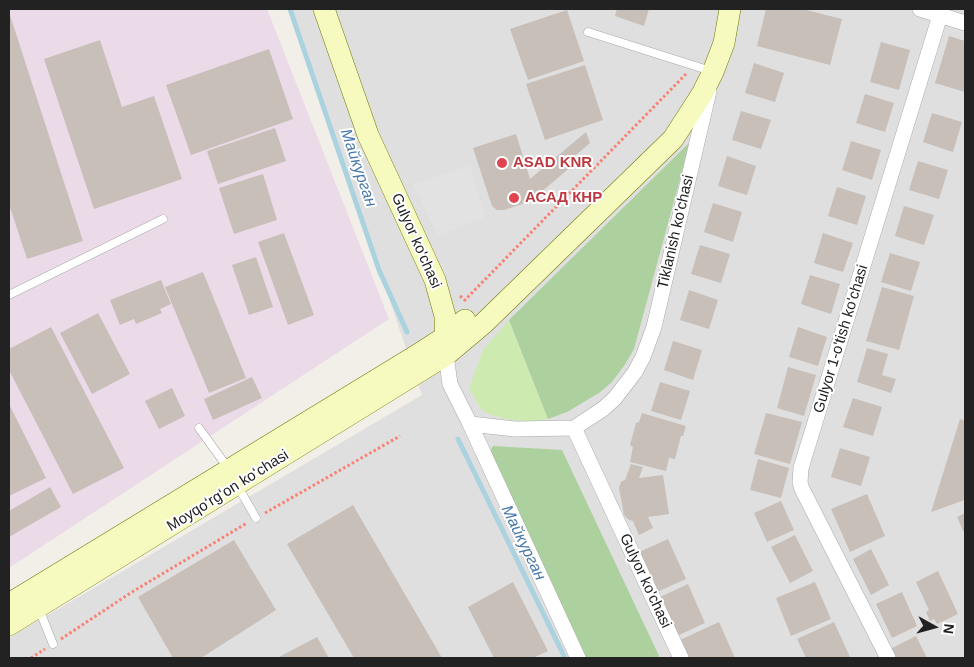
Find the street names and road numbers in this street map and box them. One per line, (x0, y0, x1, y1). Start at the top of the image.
street label: Tiklanish ko'chasi (654, 173, 698, 291)
street label: Gulyor ko'chasi (387, 191, 445, 291)
street label: Gulyor 1-o'tish ko'chasi (810, 263, 872, 415)
street label: Moyqoʻrgʻon koʻchasi (164, 446, 292, 536)
street label: Gulyor ko'chasi (615, 531, 675, 631)

